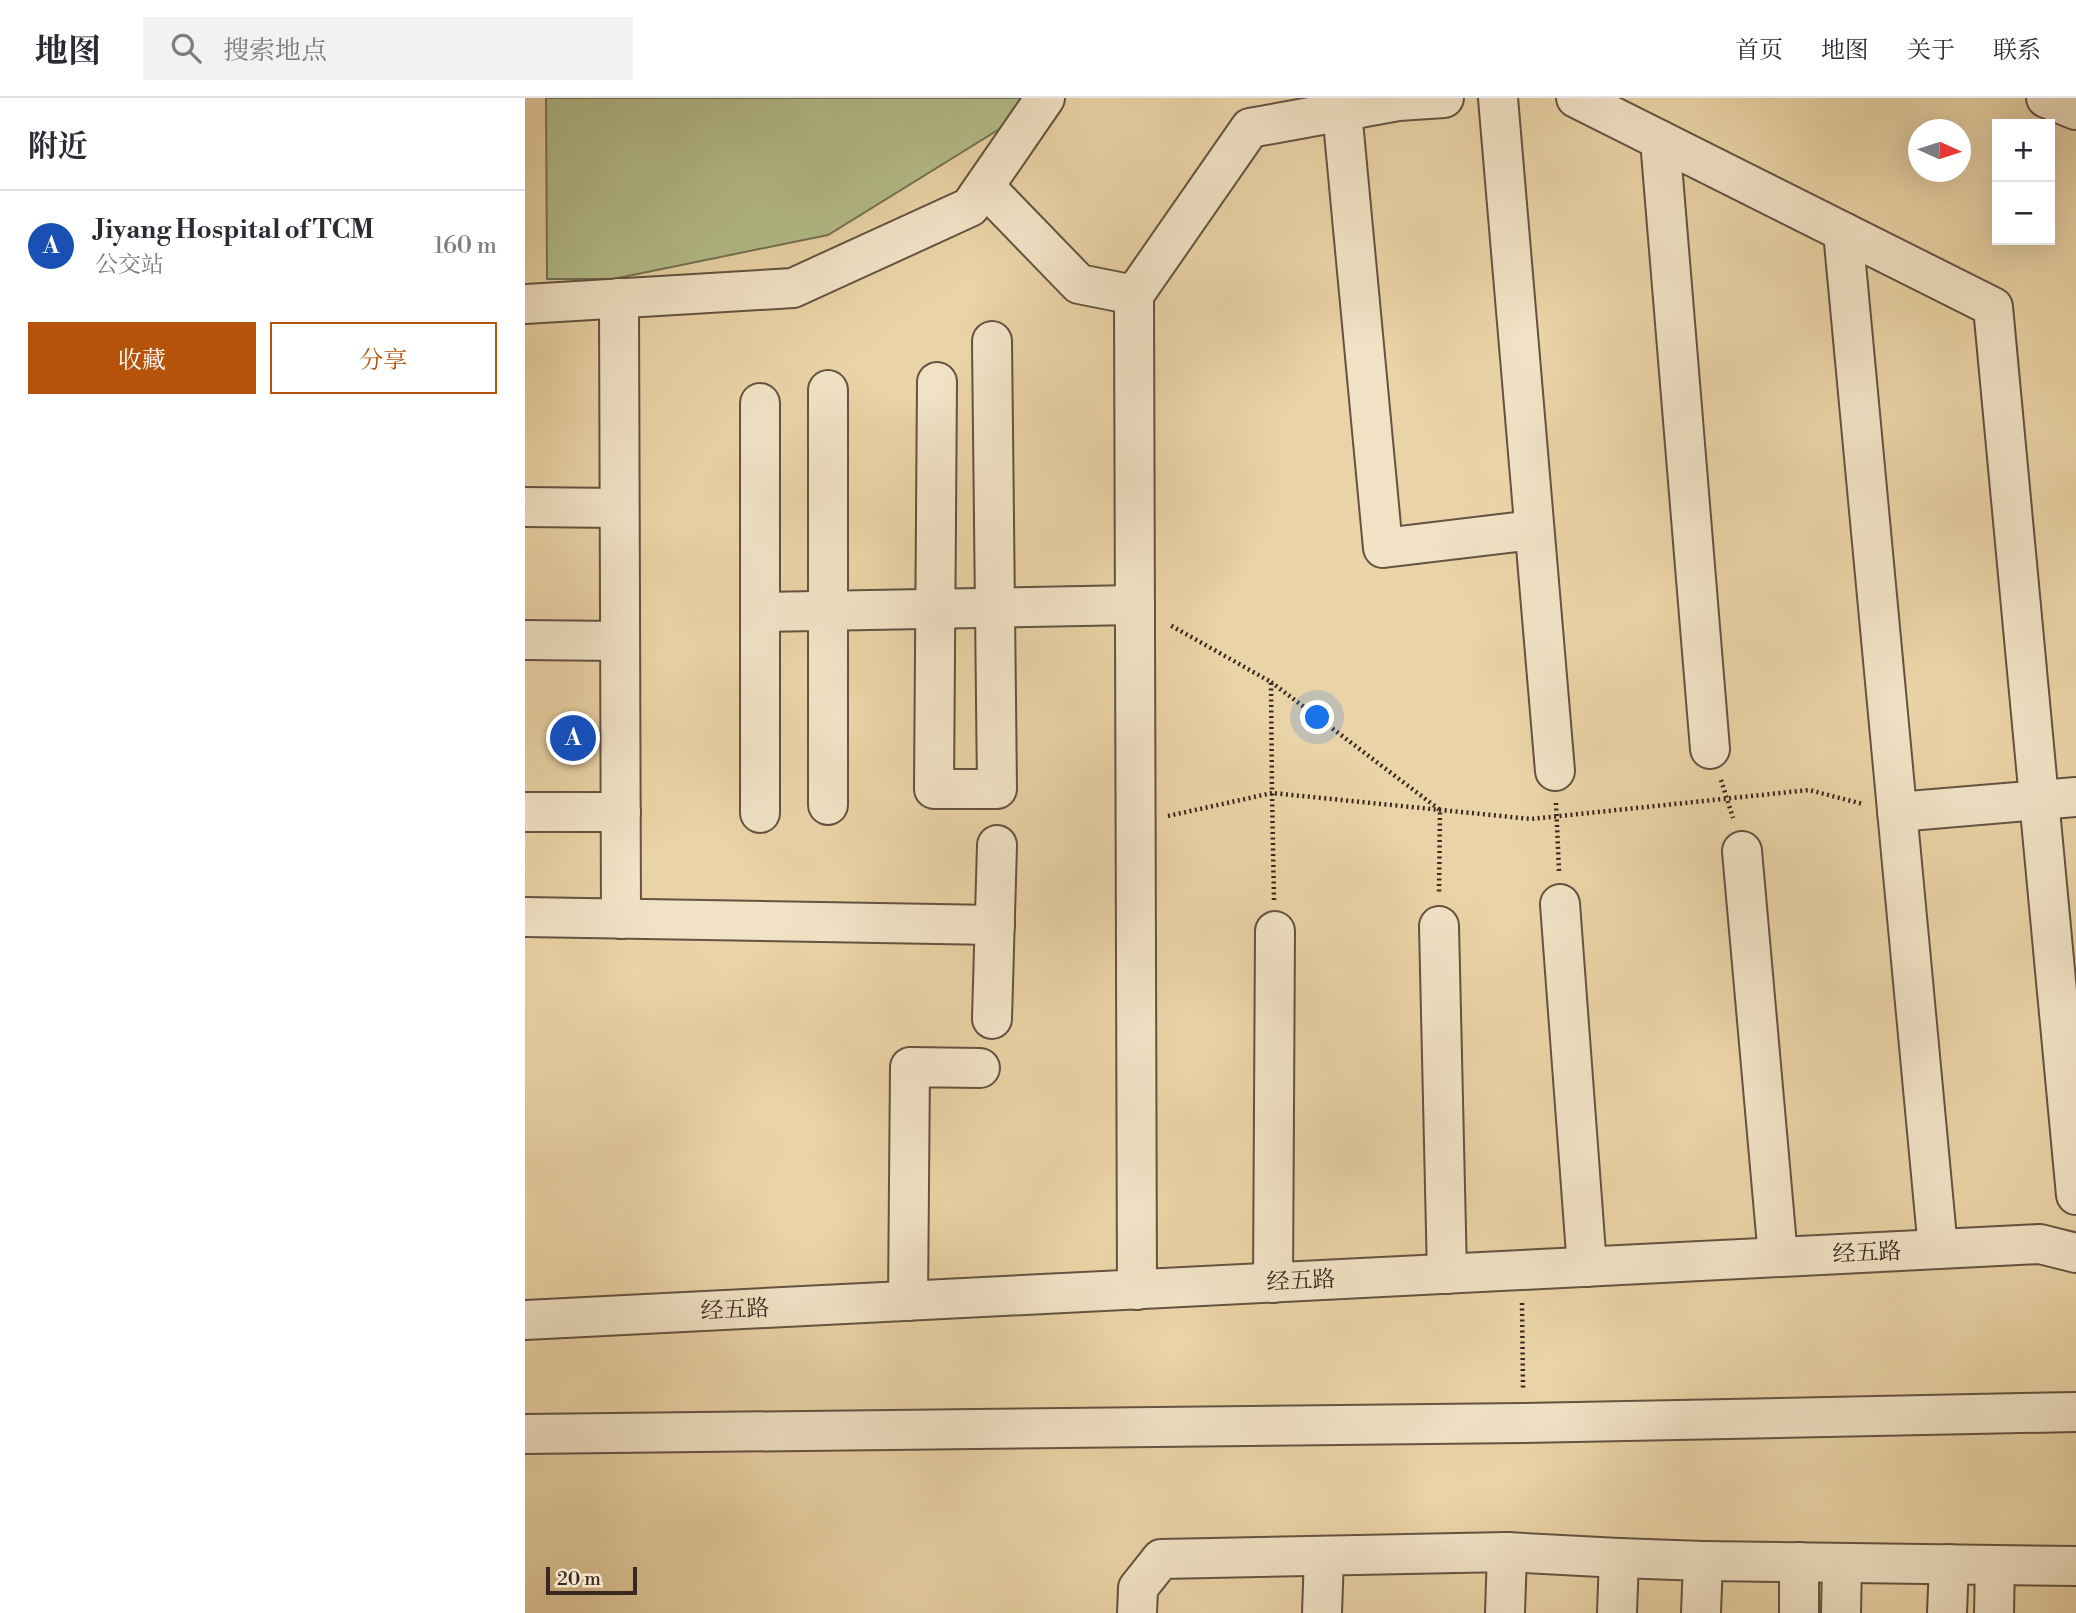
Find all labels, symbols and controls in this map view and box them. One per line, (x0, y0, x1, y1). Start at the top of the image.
search box (143, 17, 633, 80)
icon: search (167, 29, 205, 67)
text: 地图 (35, 32, 101, 73)
text: 搜索地点 (223, 35, 327, 67)
text: 首页 (1735, 36, 1783, 66)
text: 地图 (1821, 36, 1869, 66)
text: 关于 (1907, 36, 1955, 66)
text: 联系 (1993, 36, 2041, 66)
north arrow (1908, 119, 1971, 182)
map controls (1992, 119, 2055, 245)
button: + (1992, 119, 2055, 182)
text: 附近 (28, 128, 88, 166)
button: − (1992, 182, 2055, 245)
text: Jiyang Hospital of TCM (95, 214, 374, 246)
text: A (43, 232, 59, 260)
text: 160 m (434, 232, 497, 260)
text: 公交站 (95, 251, 164, 279)
button: 收藏 (28, 322, 256, 394)
button: 分享 (270, 322, 497, 394)
your location (1300, 700, 1334, 734)
pin: A (550, 712, 596, 764)
street label: 经五路 (1832, 1237, 1902, 1269)
street label: 经五路 (1266, 1265, 1336, 1297)
street label: 经五路 (700, 1294, 770, 1326)
scale bar (546, 1564, 637, 1596)
text: 20 m (557, 1567, 601, 1591)

